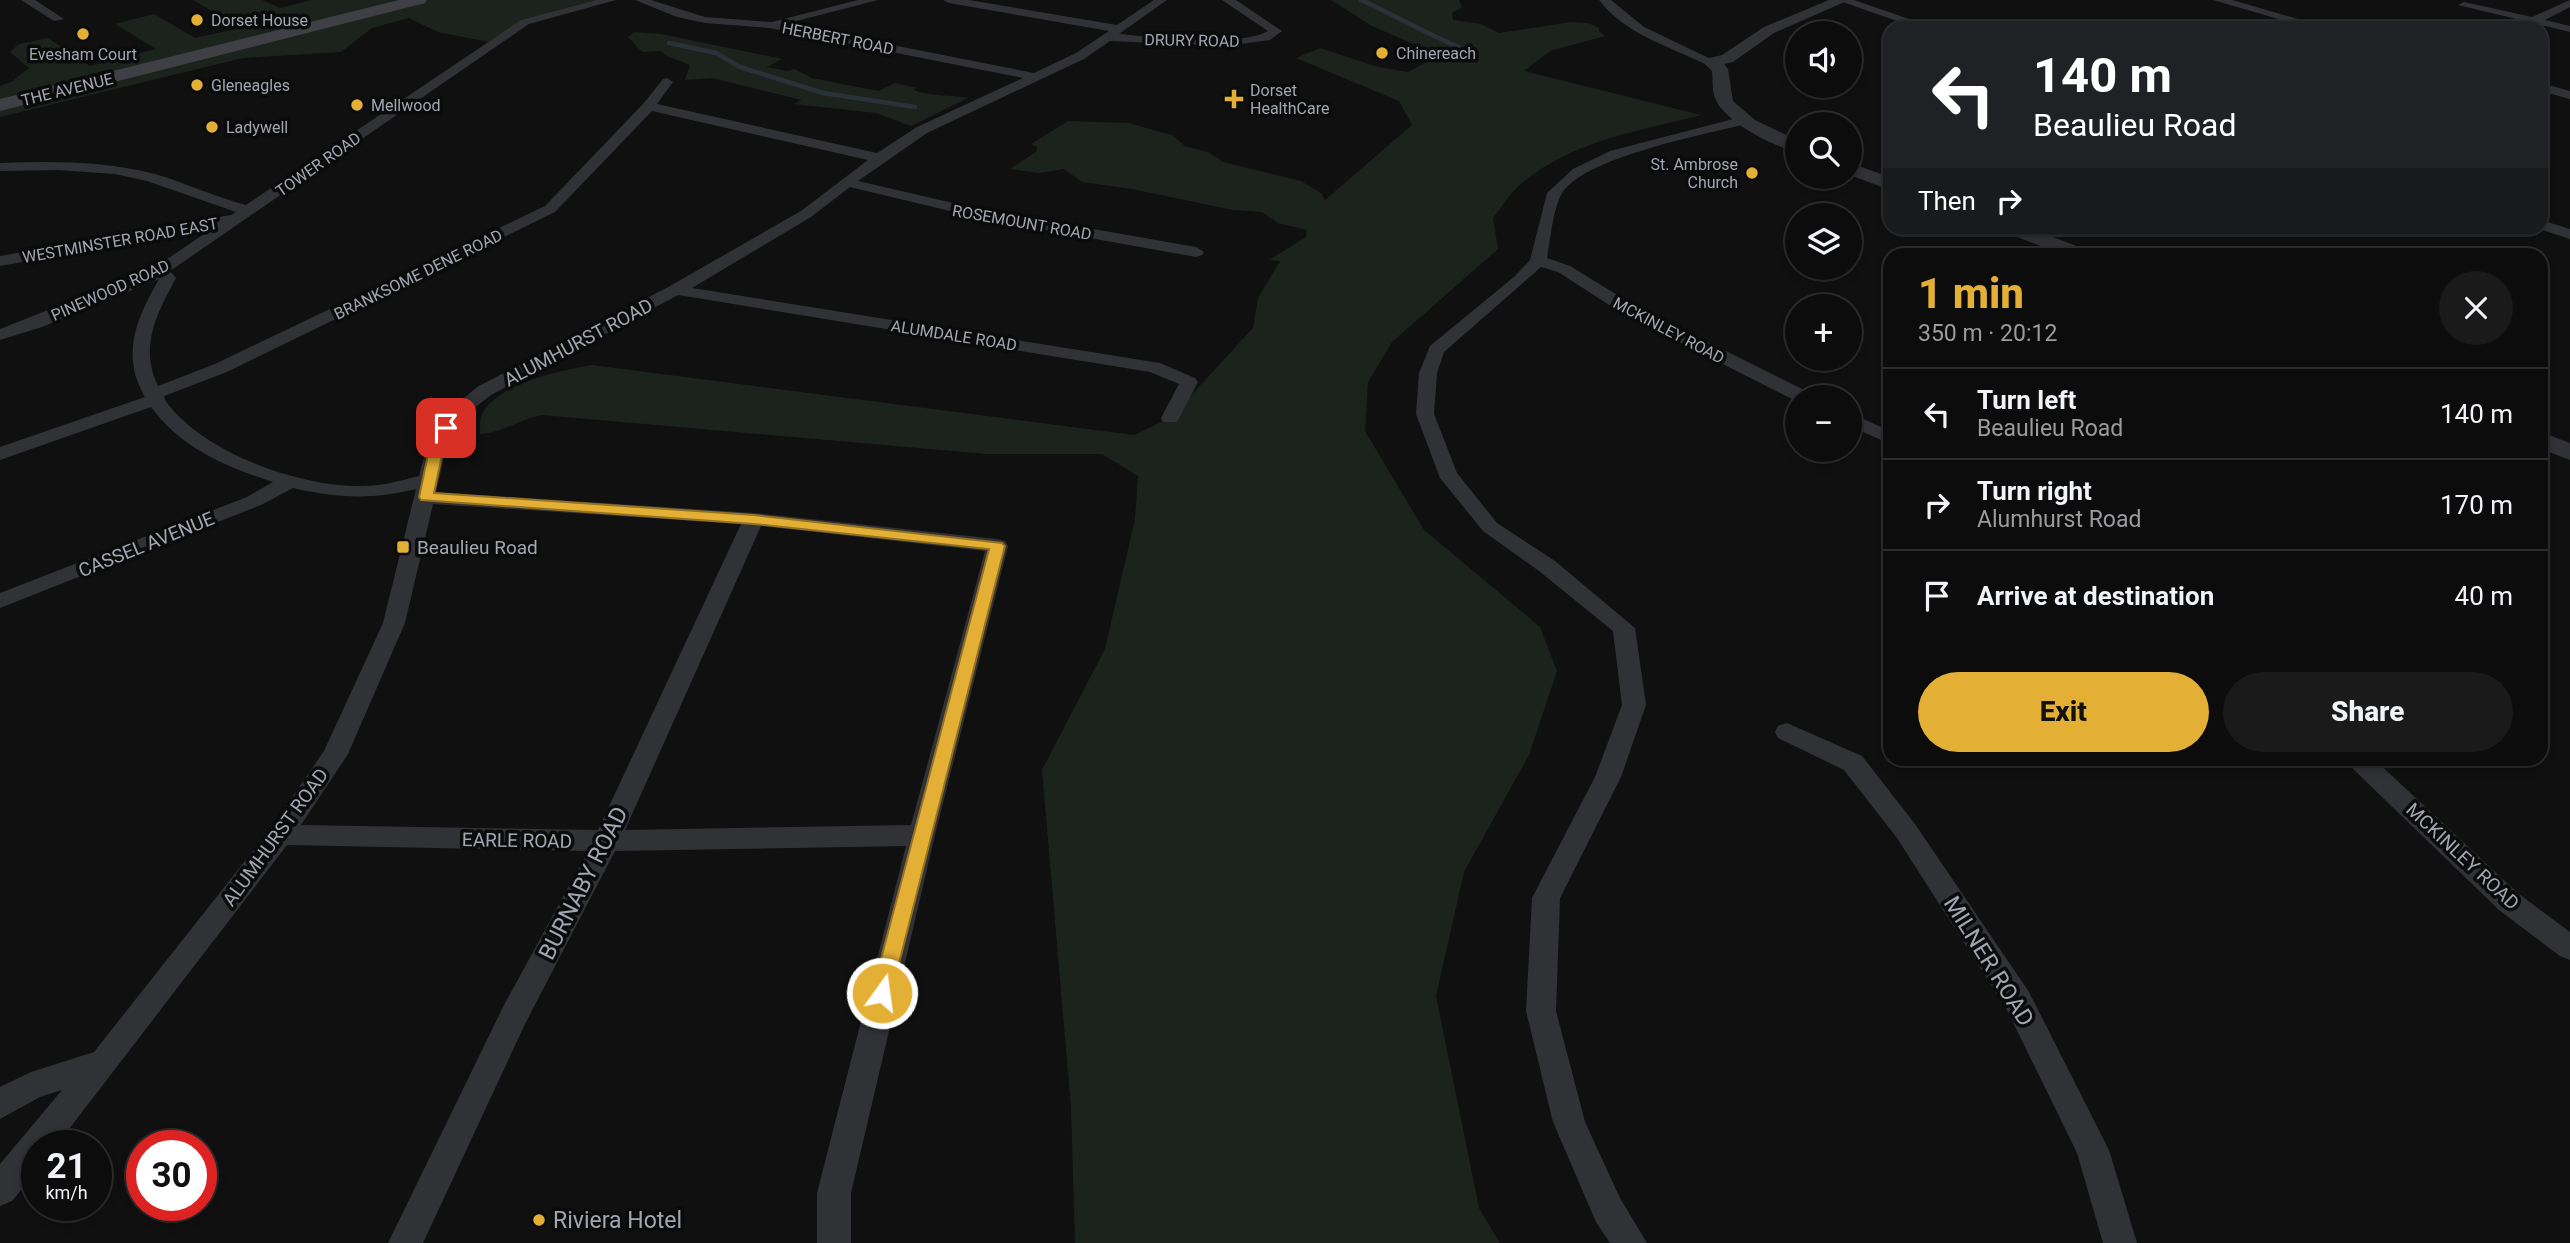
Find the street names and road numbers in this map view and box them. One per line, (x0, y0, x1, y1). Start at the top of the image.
street label: HERBERT ROAD (780, 18, 895, 59)
street label: DRURY ROAD (1144, 30, 1240, 51)
street label: THE AVENUE (19, 69, 115, 110)
street label: TOWER ROAD (272, 128, 364, 201)
street label: ROSEMOUNT ROAD (951, 201, 1093, 244)
street label: WESTMINSTER ROAD EAST (21, 214, 220, 267)
street label: BRANKSOME DENE ROAD (331, 225, 506, 324)
street label: PINEWOOD ROAD (48, 256, 172, 325)
street label: MCKINLEY ROAD (1610, 293, 1728, 368)
street label: ALUMHURST ROAD (500, 294, 656, 391)
street label: ALUMDALE ROAD (890, 316, 1018, 355)
street label: CASSEL AVENUE (75, 507, 218, 582)
street label: ALUMHURST ROAD (218, 764, 333, 911)
street label: MCKINLEY ROAD (2401, 798, 2524, 915)
street label: BURNABY ROAD (533, 802, 634, 964)
street label: EARLE ROAD (462, 828, 572, 853)
street label: MILNER ROAD (1938, 891, 2039, 1031)

